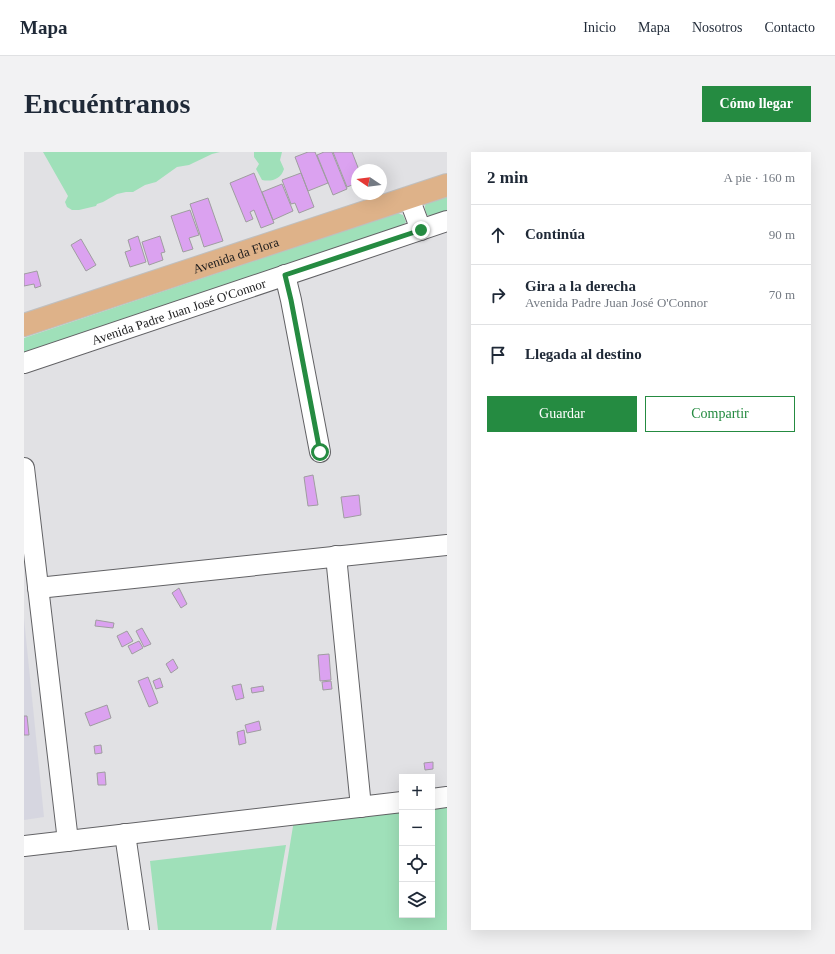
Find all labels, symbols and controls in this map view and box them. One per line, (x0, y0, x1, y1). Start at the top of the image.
text: Mapa (20, 17, 68, 38)
text: Inicio (583, 20, 616, 35)
text: Mapa (638, 20, 670, 35)
text: Nosotros (692, 20, 742, 35)
text: Contacto (764, 20, 815, 35)
button: Cómo llegar (702, 86, 811, 122)
text: Encuéntranos (24, 88, 190, 119)
north arrow (351, 164, 387, 200)
text: 2 min (487, 168, 528, 187)
text: A pie · 160 m (724, 170, 795, 185)
route end (412, 221, 430, 239)
icon: ahead (487, 224, 509, 246)
text: Continúa (525, 226, 585, 242)
text: 90 m (769, 227, 795, 242)
street label: Avenida da Flora (191, 234, 281, 277)
street label: Avenida Padre Juan José O'Connor (90, 275, 268, 348)
text: Gira a la derecha (525, 278, 636, 294)
icon: right (487, 284, 509, 306)
text: 70 m (769, 287, 795, 302)
text: Avenida Padre Juan José O'Connor (525, 295, 708, 310)
icon: arrive (487, 344, 509, 366)
text: Llegada al destino (525, 346, 642, 362)
button: Guardar (487, 396, 637, 432)
button: Compartir (645, 396, 795, 432)
route start (311, 443, 329, 461)
map controls (399, 774, 435, 918)
button: + (399, 774, 435, 810)
button: − (399, 810, 435, 846)
button: locate (399, 846, 435, 882)
button: layers (399, 882, 435, 918)

